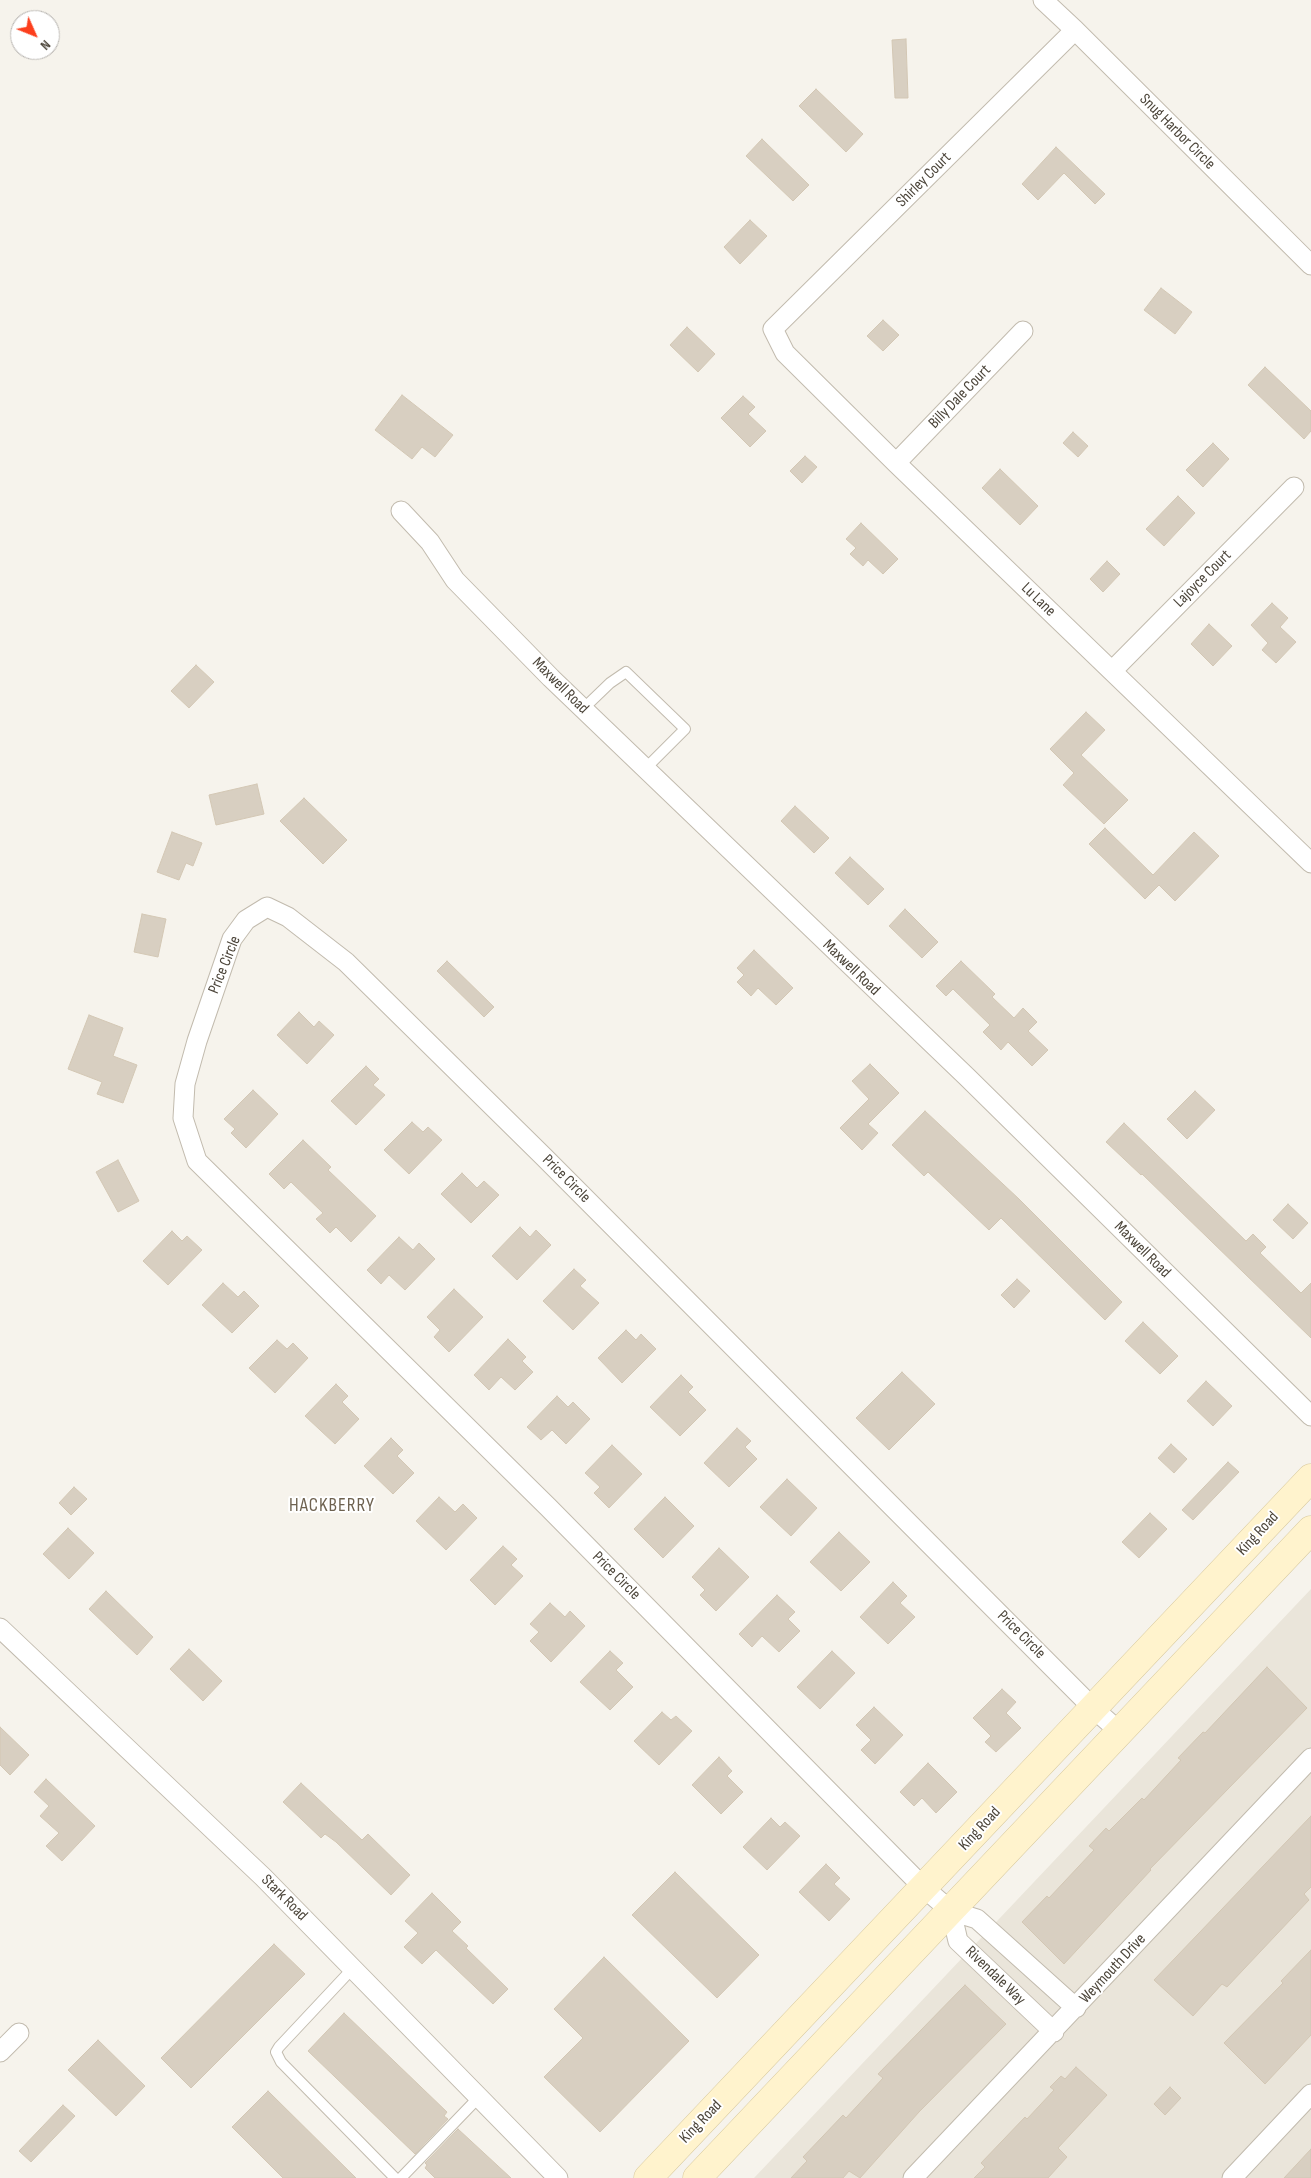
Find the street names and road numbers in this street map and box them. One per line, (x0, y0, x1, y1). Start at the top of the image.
street label: Snug Harbor Circle (1135, 90, 1219, 174)
street label: Shirley Court (893, 149, 955, 211)
street label: Billy Dale Court (925, 361, 995, 433)
street label: Lajoyce Court (1170, 546, 1236, 612)
street label: Lu Lane (1017, 579, 1059, 621)
street label: Maxwell Road (528, 654, 592, 718)
street label: Price Circle (205, 933, 245, 997)
street label: Maxwell Road (818, 936, 884, 1000)
street label: Price Circle (538, 1151, 594, 1207)
street label: Maxwell Road (1110, 1218, 1174, 1282)
street label: King Road (1233, 1508, 1283, 1560)
street label: Price Circle (588, 1548, 644, 1604)
street label: Price Circle (993, 1607, 1049, 1663)
street label: King Road (955, 1803, 1005, 1855)
street label: Stark Road (257, 1871, 311, 1925)
street label: Weymouth Drive (1076, 1930, 1150, 2008)
street label: Rivendale Way (961, 1942, 1029, 2010)
street label: King Road (676, 2096, 726, 2148)

